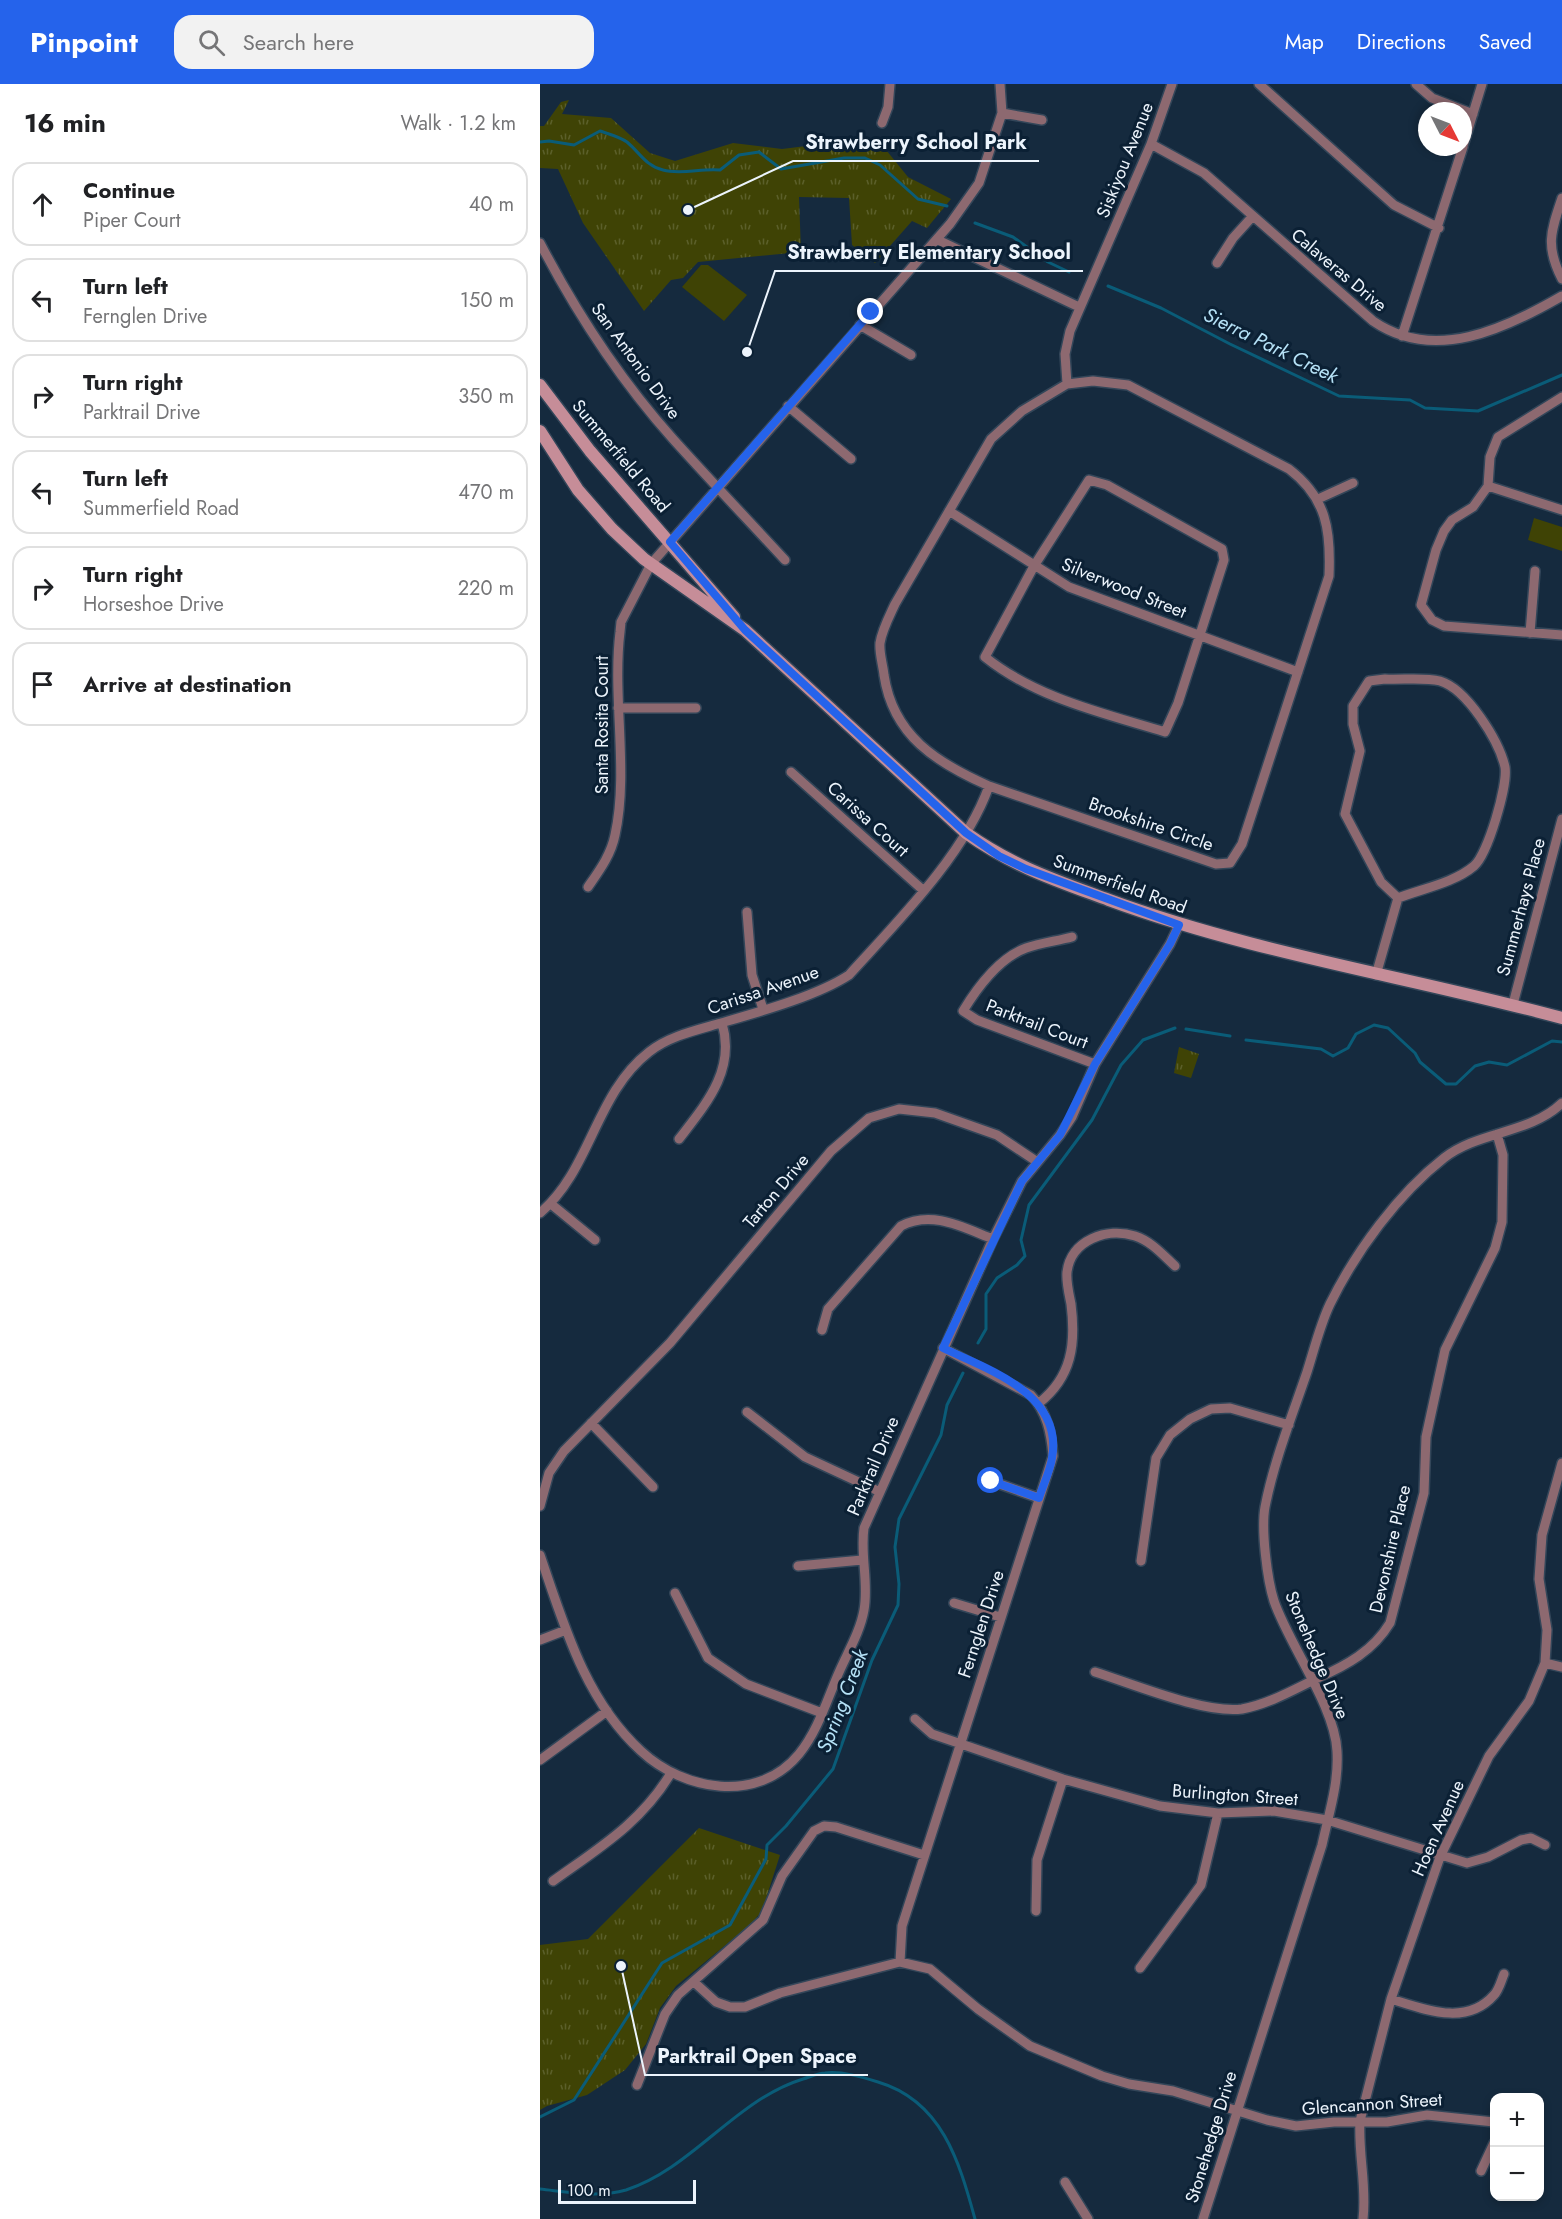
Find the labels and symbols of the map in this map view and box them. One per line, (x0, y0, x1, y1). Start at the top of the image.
street label: Siskiyou Avenue (1090, 98, 1160, 222)
north arrow (1418, 102, 1472, 156)
callout: Strawberry School Park (793, 123, 1039, 161)
text: Strawberry School Park (805, 128, 1027, 157)
street label: Calaveras Drive (1285, 222, 1393, 318)
callout: Strawberry Elementary School (775, 233, 1083, 271)
text: Strawberry Elementary School (787, 238, 1071, 267)
street label: San Antonio Drive (585, 297, 687, 425)
route end (857, 298, 883, 324)
water label: Sierra Park Creek (1199, 300, 1344, 391)
street label: Summerfield Road (566, 394, 676, 518)
street label: Silverwood Street (1058, 551, 1191, 625)
street label: Santa Rosita Court (589, 655, 615, 794)
street label: Carissa Court (821, 775, 915, 863)
street label: Brookshire Circle (1085, 790, 1217, 858)
street label: Summerhays Place (1490, 835, 1552, 979)
street label: Summerfield Road (1050, 848, 1190, 920)
street label: Carissa Avenue (704, 959, 822, 1021)
street label: Parktrail Court (982, 993, 1092, 1056)
street label: Tarton Drive (737, 1148, 815, 1234)
street label: Parktrail Drive (840, 1412, 906, 1520)
route start (977, 1467, 1003, 1493)
street label: Devonshire Place (1363, 1482, 1417, 1616)
street label: Fernglen Drive (951, 1567, 1011, 1681)
street label: Stonehedge Drive (1278, 1587, 1356, 1723)
water label: Spring Creek (809, 1644, 876, 1757)
street label: Hoen Avenue (1405, 1776, 1471, 1880)
street label: Burlington Street (1171, 1778, 1299, 1812)
callout: Parktrail Open Space (645, 2037, 868, 2075)
text: Parktrail Open Space (657, 2042, 857, 2071)
street label: Stonehedge Drive (1179, 2068, 1243, 2206)
street label: Glencannon Street (1301, 2086, 1444, 2122)
scale bar (558, 2177, 696, 2204)

